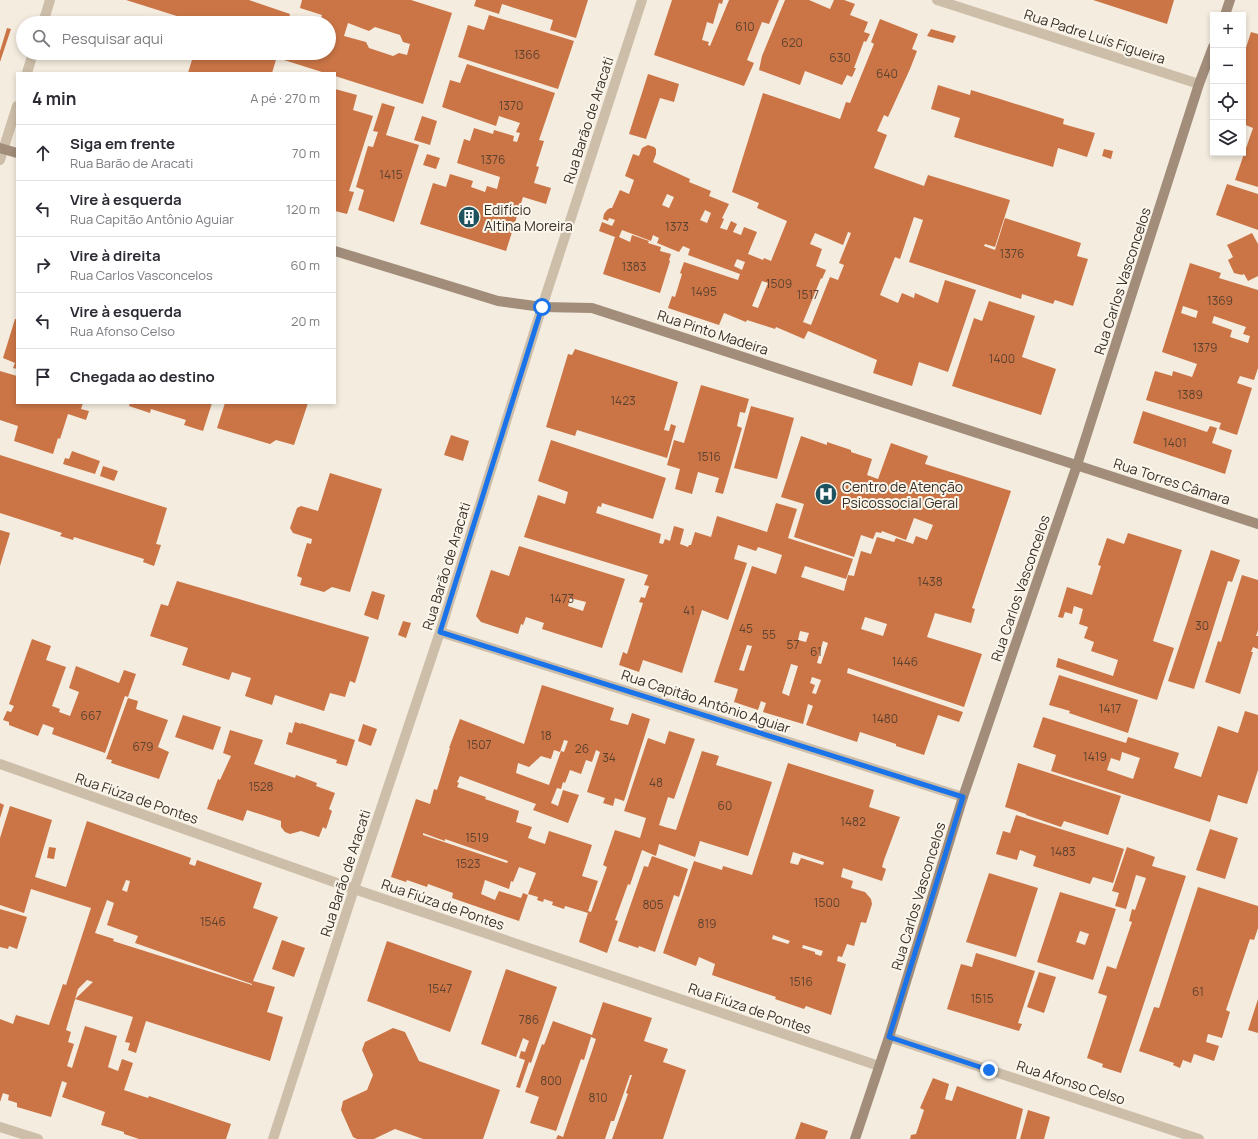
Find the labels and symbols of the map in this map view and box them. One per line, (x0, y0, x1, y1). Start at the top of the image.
street label: Rua Padre Luís Figueira (1022, 4, 1168, 68)
house number: 610 (735, 18, 755, 35)
house number: 620 (781, 34, 803, 51)
house number: 1366 (514, 46, 540, 63)
house number: 630 (829, 49, 851, 66)
street label: Rua Barão de Aracati (558, 54, 618, 186)
house number: 640 (876, 65, 898, 82)
house number: 1370 (499, 97, 523, 114)
house number: 1376 (481, 151, 505, 168)
house number: 1415 (379, 166, 403, 183)
place label: Edifício Altina Moreira (484, 200, 573, 235)
building icon: Edifício Altina Moreira (456, 204, 482, 230)
street label: Rua Carlos Vasconcelos (1089, 205, 1155, 357)
house number: 1373 (665, 218, 689, 235)
house number: 1376 (1000, 245, 1024, 262)
house number: 1383 (622, 258, 646, 275)
house number: 1509 (766, 275, 792, 292)
house number: 1495 (691, 283, 717, 300)
house number: 1517 (797, 286, 819, 303)
house number: 1369 (1207, 292, 1233, 309)
route start (533, 298, 551, 316)
street label: Rua Pinto Madeira (655, 305, 771, 359)
house number: 1379 (1193, 339, 1217, 356)
house number: 1400 (989, 350, 1015, 367)
house number: 1389 (1177, 386, 1203, 403)
house number: 1423 (610, 392, 636, 409)
house number: 1401 (1163, 434, 1187, 451)
house number: 1516 (697, 448, 721, 465)
street label: Rua Torres Câmara (1111, 453, 1233, 509)
place label: Centro de Atenção Psicossocial Geral (842, 477, 963, 512)
hospital icon: Centro de Atenção Psicossocial Geral (813, 481, 839, 507)
street label: Rua Barão de Aracati (418, 500, 474, 632)
street label: Rua Carlos Vasconcelos (986, 512, 1054, 664)
house number: 1438 (917, 573, 943, 590)
house number: 1473 (550, 590, 574, 607)
house number: 41 (683, 602, 695, 619)
house number: 30 (1195, 617, 1209, 634)
house number: 45 (739, 620, 753, 637)
house number: 55 (762, 626, 776, 643)
house number: 57 (787, 636, 799, 653)
house number: 61 (810, 643, 822, 660)
house number: 1446 (892, 653, 918, 670)
street label: Rua Capitão Antônio Aguiar (619, 665, 793, 737)
house number: 1417 (1099, 700, 1121, 717)
house number: 667 (81, 707, 101, 724)
house number: 1480 (872, 710, 898, 727)
house number: 18 (540, 727, 552, 744)
house number: 1507 (467, 736, 491, 753)
house number: 679 (133, 738, 153, 755)
house number: 26 (575, 740, 589, 757)
house number: 1419 (1083, 748, 1107, 765)
house number: 34 (602, 749, 616, 766)
street label: Rua Fiúza de Pontes (73, 768, 201, 828)
house number: 48 (649, 774, 663, 791)
house number: 1528 (248, 778, 274, 795)
house number: 60 (718, 797, 732, 814)
street label: Rua Barão de Aracati (315, 807, 375, 939)
house number: 1482 (840, 813, 866, 830)
street label: Rua Carlos Vasconcelos (886, 820, 950, 972)
house number: 1519 (465, 829, 489, 846)
house number: 1483 (1050, 843, 1076, 860)
house number: 1523 (456, 855, 480, 872)
street label: Rua Fiúza de Pontes (379, 874, 507, 934)
house number: 1500 (814, 894, 840, 911)
house number: 805 (642, 896, 664, 913)
house number: 1546 (200, 913, 226, 930)
house number: 819 (697, 915, 717, 932)
house number: 1516 (789, 973, 813, 990)
street label: Rua Fiúza de Pontes (686, 978, 814, 1038)
house number: 1547 (428, 980, 452, 997)
house number: 61 (1192, 983, 1204, 1000)
house number: 1515 (970, 990, 994, 1007)
house number: 786 (519, 1011, 539, 1028)
street label: Rua Afonso Celso (1014, 1055, 1128, 1109)
route end (980, 1061, 998, 1079)
house number: 800 (540, 1072, 562, 1089)
house number: 810 (589, 1089, 607, 1106)

